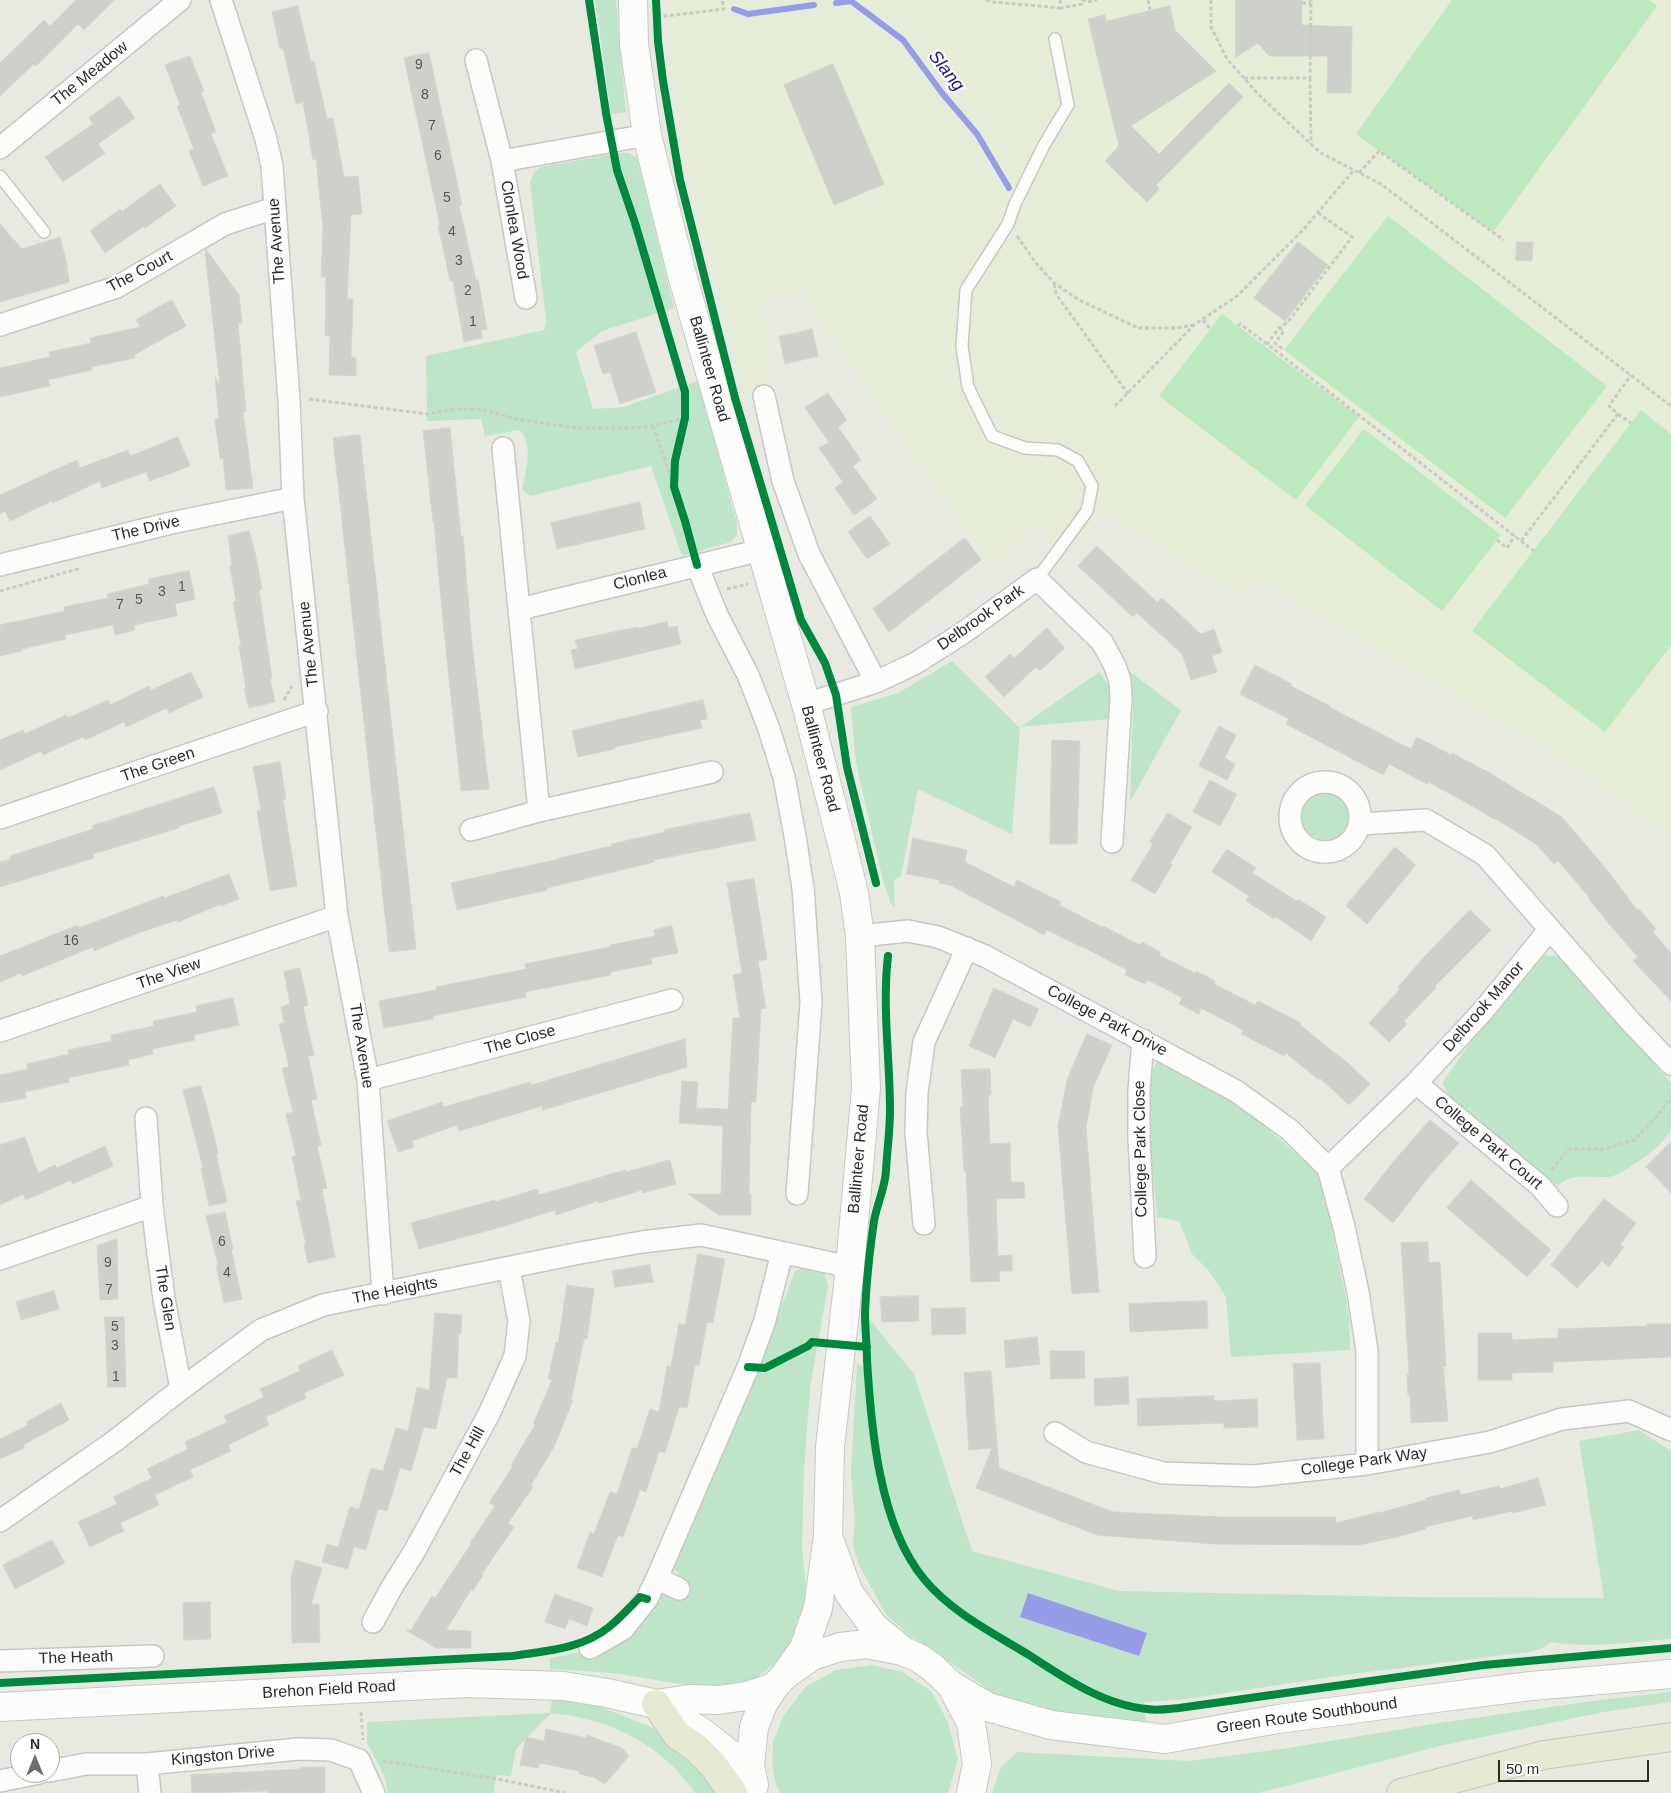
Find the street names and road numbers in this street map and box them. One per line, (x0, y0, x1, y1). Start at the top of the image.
street label: The Meadow (48, 37, 132, 111)
street label: Clonlea Wood (496, 179, 532, 281)
street label: The Avenue (264, 197, 290, 285)
street label: The Court (104, 247, 176, 297)
street label: Ballinteer Road (685, 314, 733, 424)
street label: The Drive (110, 512, 182, 546)
street label: Clonlea (611, 563, 669, 595)
street label: Delbrook Park (934, 581, 1028, 655)
street label: The Avenue (295, 600, 323, 688)
street label: Ballinteer Road (797, 704, 843, 814)
street label: The Green (119, 743, 197, 787)
street label: The View (134, 954, 204, 994)
street label: Delbrook Manor (1439, 958, 1529, 1056)
street label: College Park Drive (1044, 981, 1170, 1061)
street label: The Avenue (345, 1002, 377, 1090)
street label: The Close (482, 1021, 558, 1059)
street label: College Park Close (1130, 1080, 1152, 1218)
street label: College Park Court (1430, 1092, 1546, 1194)
street label: Ballinteer Road (845, 1104, 873, 1214)
street label: The Glen (150, 1264, 180, 1332)
street label: The Heights (351, 1273, 439, 1309)
street label: The Hill (446, 1424, 490, 1480)
street label: College Park Way (1300, 1444, 1428, 1480)
street label: The Heath (38, 1647, 114, 1669)
street label: Brehon Field Road (262, 1677, 396, 1703)
street label: Green Route Southbound (1215, 1694, 1399, 1738)
street label: Kingston Drive (170, 1742, 276, 1770)

